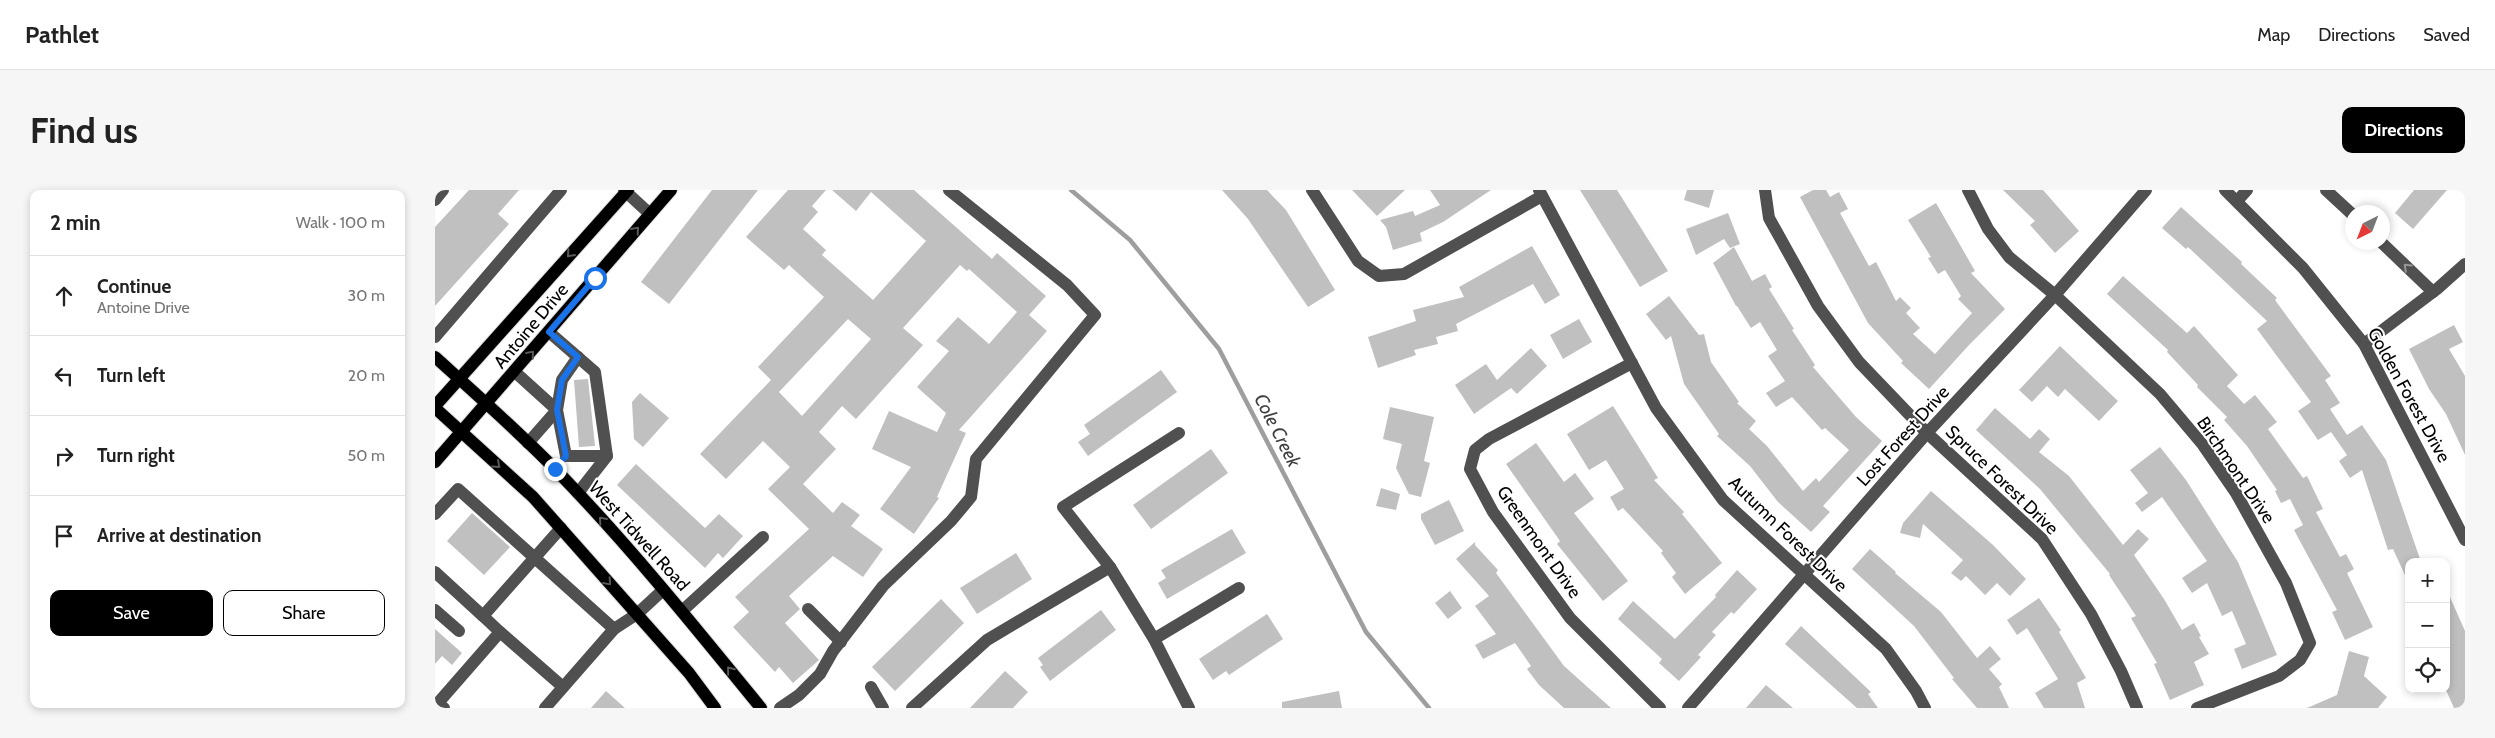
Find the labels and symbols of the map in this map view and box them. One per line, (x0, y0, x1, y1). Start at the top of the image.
north arrow (2345, 205, 2390, 250)
one-way arrow (630, 227, 639, 236)
one-way arrow (567, 249, 576, 258)
one-way arrow (2404, 264, 2413, 273)
route start (584, 267, 607, 290)
street label: Antoine Drive (489, 279, 573, 373)
street label: Golden Forest Drive (2363, 324, 2455, 466)
one-way arrow (525, 350, 534, 359)
street label: Lost Forest Drive (1852, 381, 1954, 491)
water label: Cole Creek (1249, 390, 1306, 471)
street label: Birchmont Drive (2192, 412, 2280, 528)
street label: Spruce Forest Drive (1941, 421, 2063, 539)
route end (544, 458, 567, 481)
one-way arrow (492, 459, 501, 468)
street label: Autumn Forest Drive (1724, 472, 1852, 596)
street label: West Tidwell Road (584, 477, 694, 595)
street label: Greenmont Drive (1492, 482, 1586, 602)
one-way arrow (599, 517, 608, 526)
one-way arrow (603, 577, 612, 586)
one-way arrow (728, 667, 736, 676)

